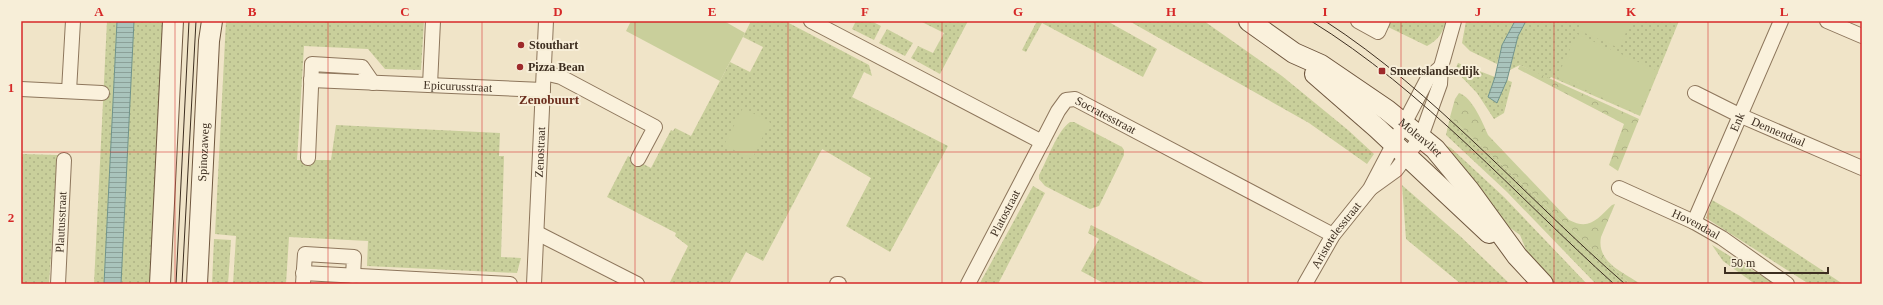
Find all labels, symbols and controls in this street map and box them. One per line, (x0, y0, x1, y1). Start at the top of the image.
text: A (94, 4, 104, 19)
text: B (248, 4, 257, 19)
text: C (400, 4, 410, 19)
text: D (553, 4, 563, 19)
text: E (708, 4, 716, 19)
text: F (861, 4, 869, 19)
text: G (1013, 4, 1023, 19)
text: H (1166, 4, 1176, 19)
text: I (1322, 4, 1328, 19)
text: J (1475, 4, 1482, 19)
text: K (1626, 4, 1637, 19)
text: L (1780, 4, 1789, 19)
place label: Stouthart (529, 38, 578, 52)
marker: Stouthart (516, 40, 526, 50)
place label: Pizza Bean (528, 60, 585, 74)
marker: Pizza Bean (515, 62, 525, 72)
place label: Smeetslandsedijk (1390, 64, 1480, 78)
marker: Smeetslandsedijk (1377, 66, 1387, 76)
street label: Epicurusstraat (423, 78, 493, 95)
text: 1 (8, 80, 14, 95)
district label: Zenobuurt (519, 92, 580, 107)
street label: Socratesstraat (1073, 93, 1139, 137)
street label: Enk (1727, 110, 1748, 134)
street label: Dennendaal (1749, 114, 1808, 150)
street label: Molenvliet (1396, 115, 1446, 160)
street label: Spinozaweg (195, 123, 212, 182)
street label: Zenostraat (532, 126, 548, 178)
street label: Platostraat (987, 187, 1023, 239)
street label: Plautusstraat (53, 190, 70, 253)
street label: Aristotelesstraat (1308, 198, 1364, 271)
street label: Hovendaal (1670, 206, 1723, 243)
text: 2 (8, 210, 14, 225)
scale bar (1725, 249, 1828, 275)
text: 50 m (1731, 256, 1756, 270)

